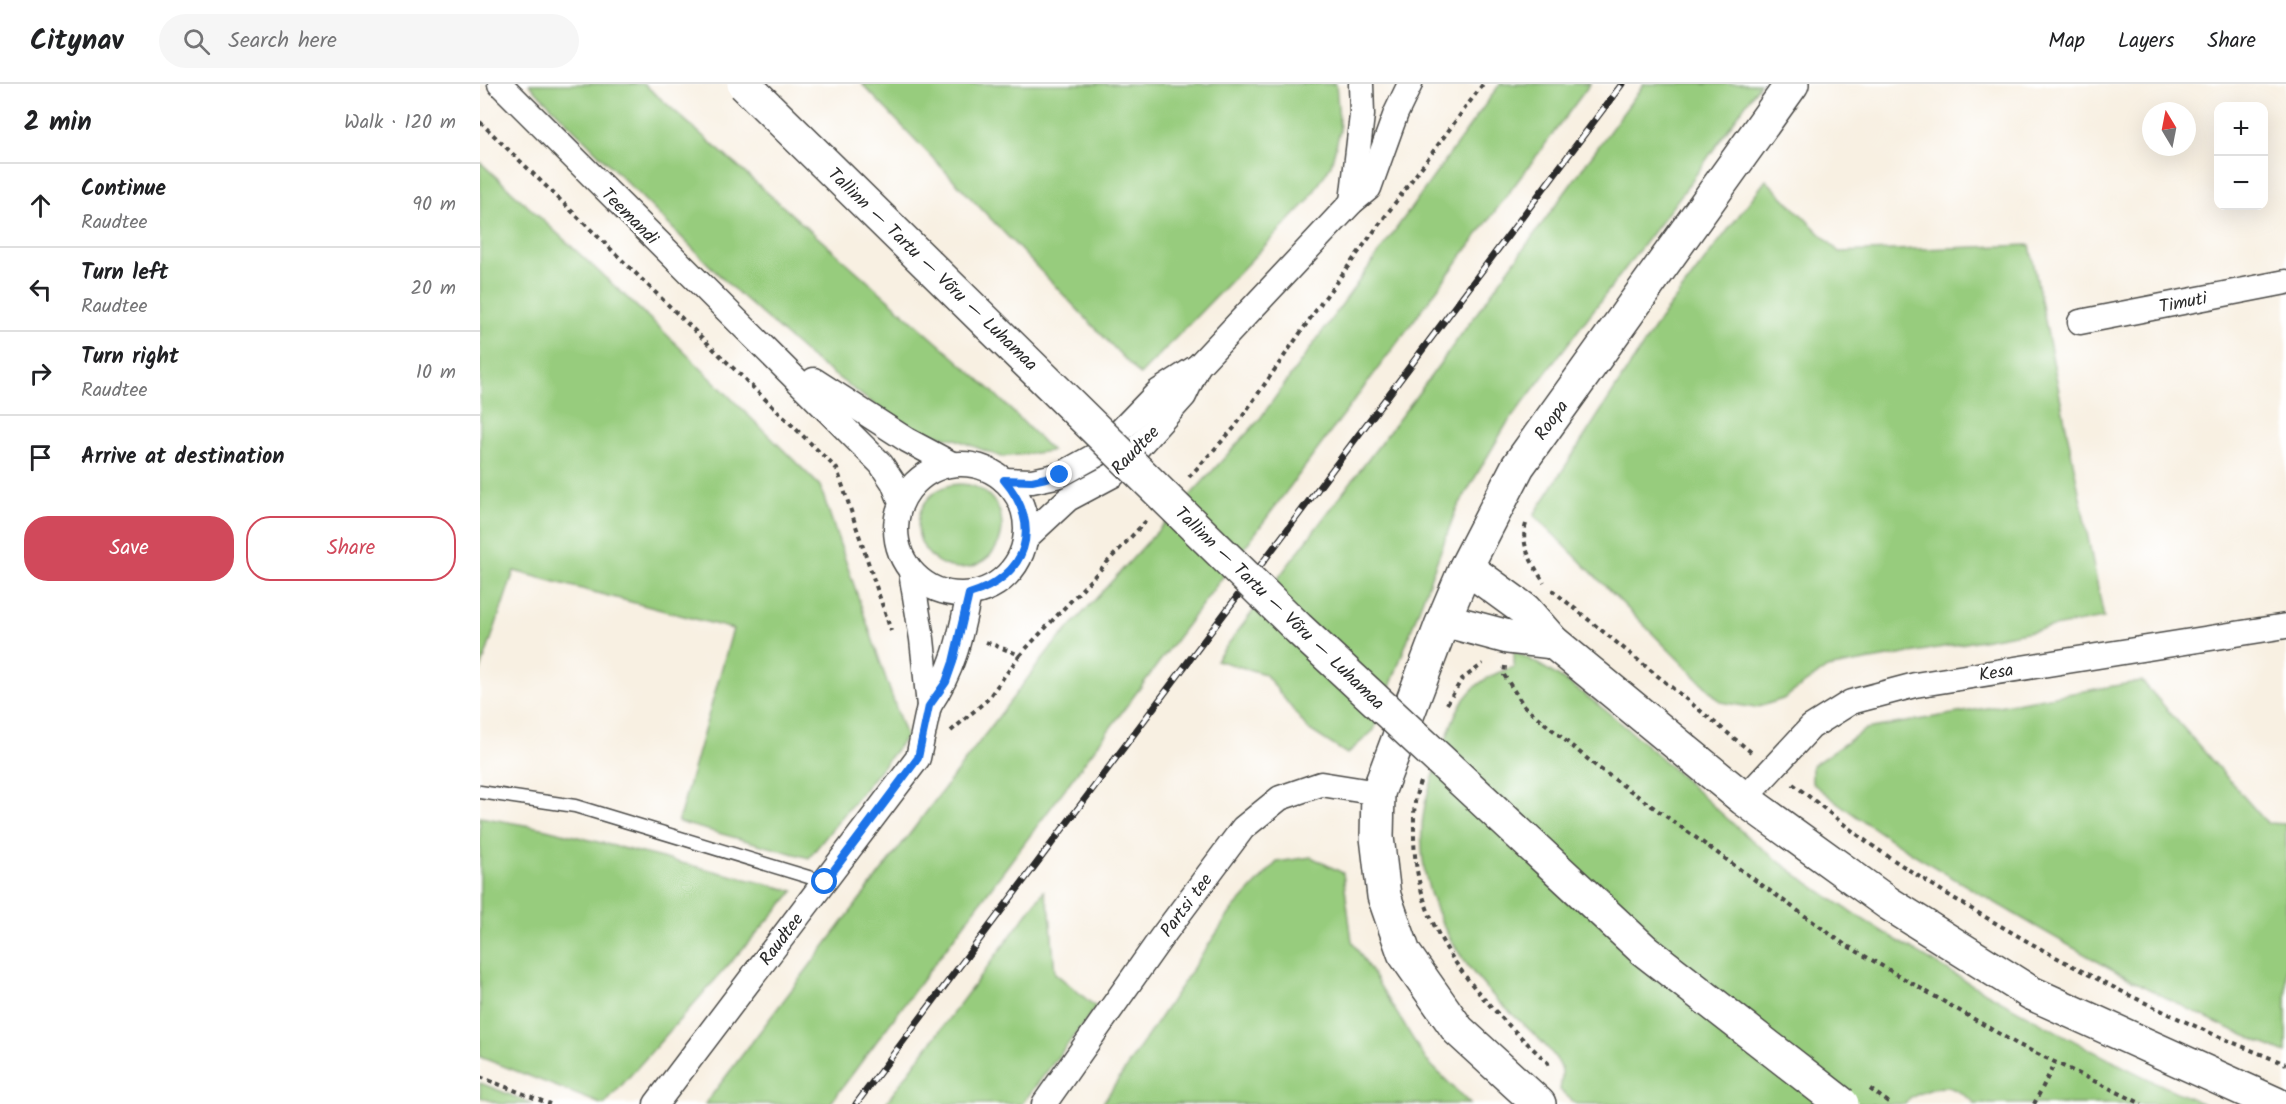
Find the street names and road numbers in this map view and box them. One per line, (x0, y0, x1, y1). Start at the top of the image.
street label: Tallinn — Tartu — Võru — Luhamaa (820, 161, 1044, 379)
street label: Teemandi (593, 182, 665, 253)
street label: Timuti (2157, 285, 2210, 322)
street label: Roopa (1528, 395, 1577, 447)
street label: Raudtee (1105, 419, 1167, 483)
street label: Tallinn — Tartu — Võru — Luhamaa (1167, 500, 1391, 718)
street label: Kesa (1977, 656, 2016, 691)
street label: Partsi tee (1154, 868, 1221, 944)
street label: Raudtee (753, 907, 812, 972)

